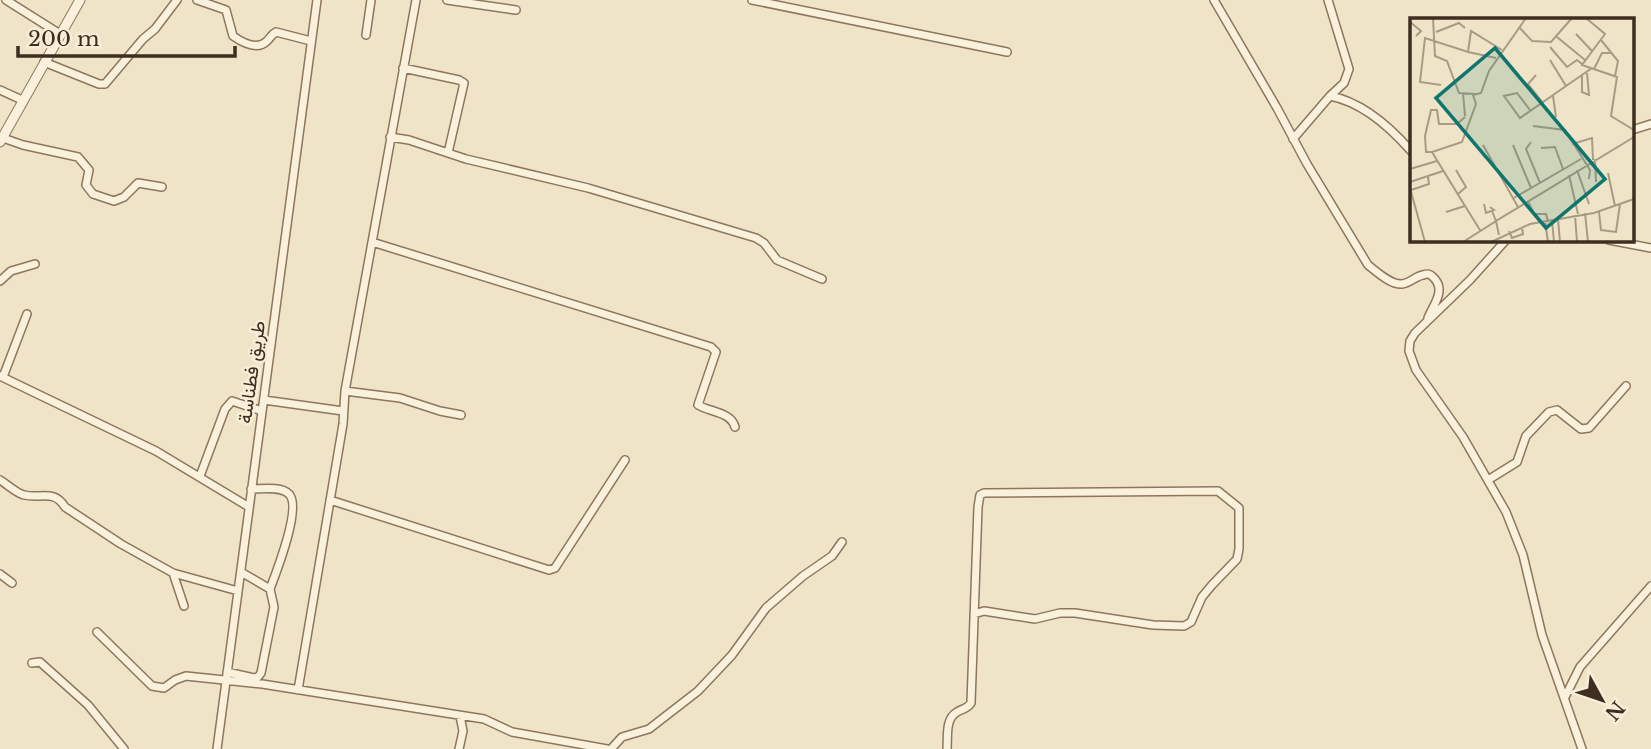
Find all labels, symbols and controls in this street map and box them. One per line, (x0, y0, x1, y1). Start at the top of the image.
scale bar (18, 14, 234, 58)
inset map (1410, 18, 1634, 242)
text: 200 m (28, 26, 100, 52)
street label: طريق فطناسة (233, 319, 270, 425)
north arrow (1567, 665, 1637, 735)
text: N (1600, 696, 1629, 725)

